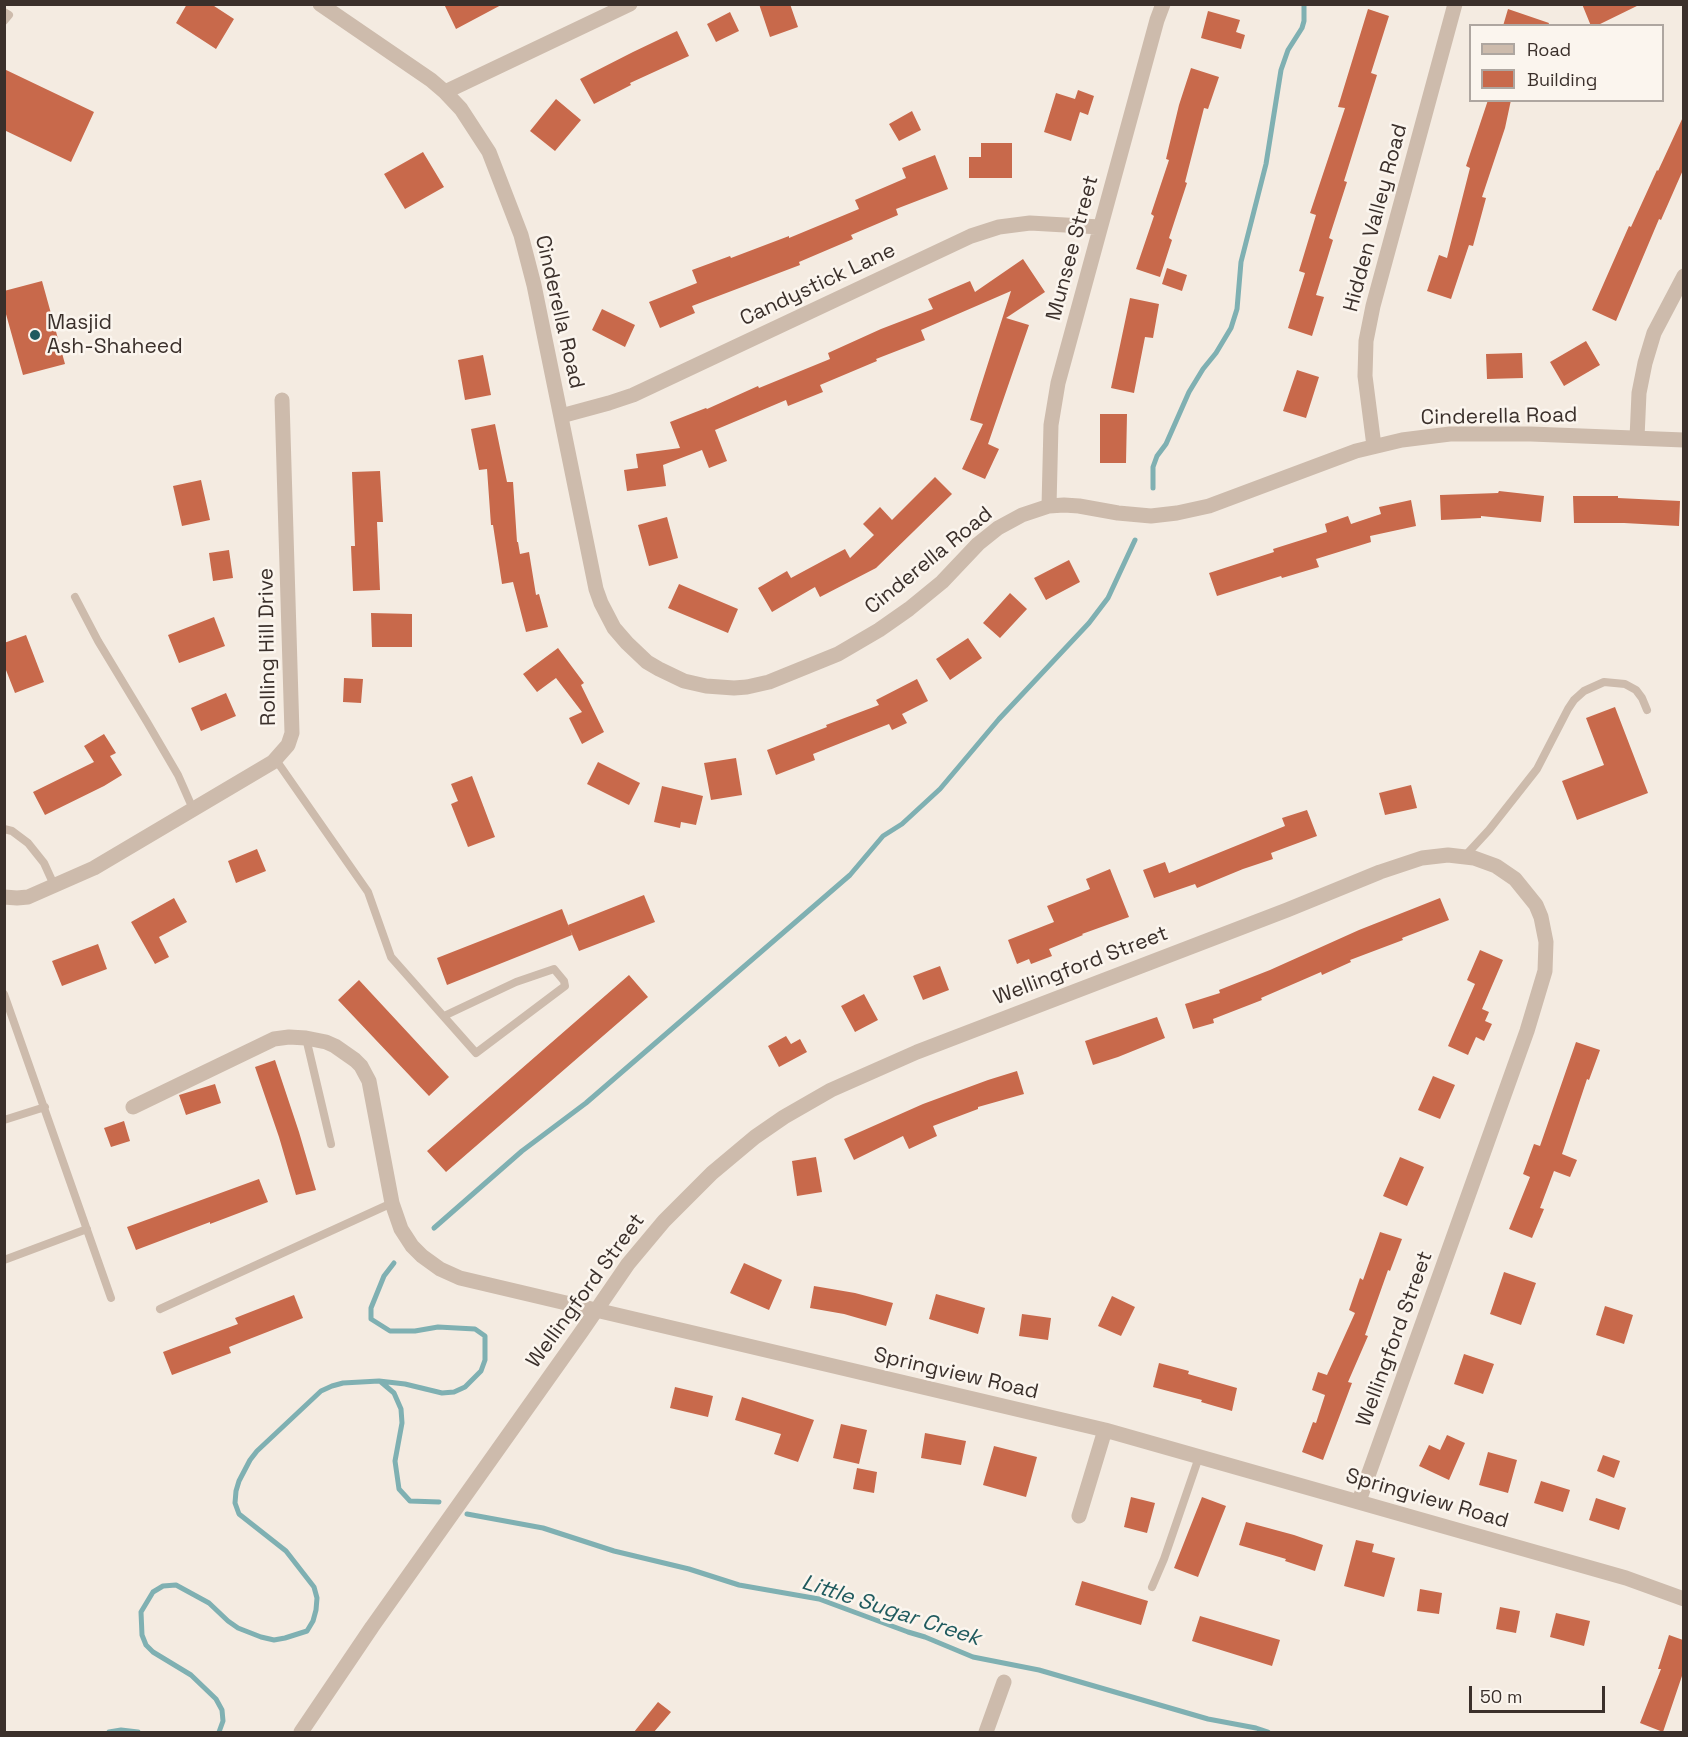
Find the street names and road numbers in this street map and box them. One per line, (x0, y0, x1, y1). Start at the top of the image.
street label: Hidden Valley Road (1339, 121, 1413, 315)
street label: Munsee Street (1041, 173, 1105, 323)
street label: Cinderella Road (529, 233, 589, 391)
street label: Candystick Lane (736, 238, 900, 332)
street label: Cinderella Road (1420, 403, 1578, 431)
street label: Cinderella Road (860, 502, 998, 620)
street label: Rolling Hill Drive (254, 568, 282, 726)
street label: Wellingford Street (990, 921, 1172, 1011)
street label: Wellingford Street (522, 1209, 650, 1373)
street label: Wellingford Street (1352, 1248, 1438, 1430)
street label: Springview Road (871, 1343, 1041, 1405)
street label: Springview Road (1343, 1464, 1511, 1534)

